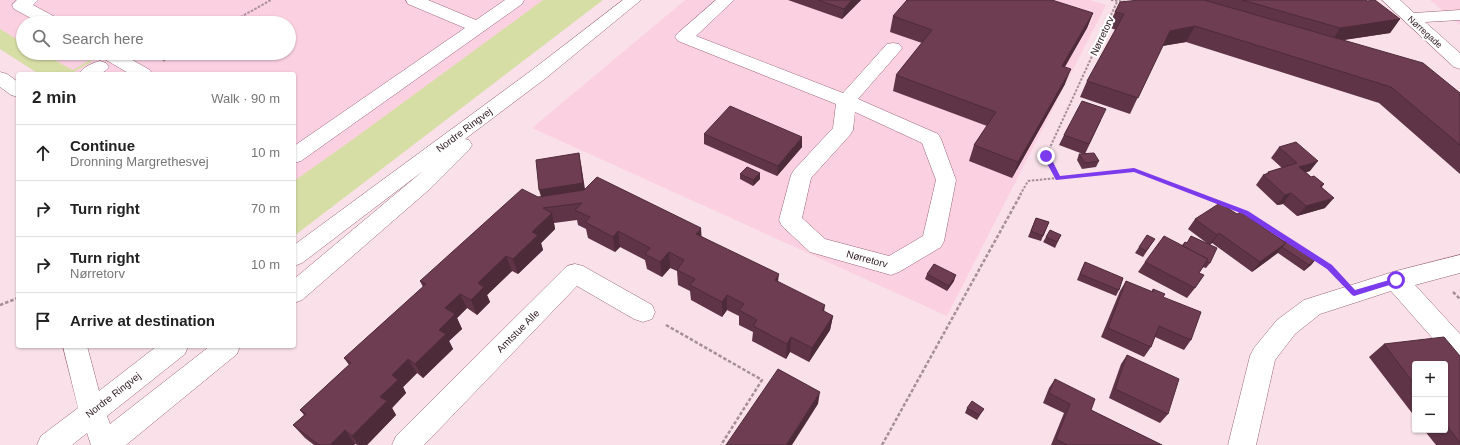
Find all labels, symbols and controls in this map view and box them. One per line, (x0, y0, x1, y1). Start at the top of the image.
street label: Nørregade (1406, 14, 1444, 50)
street label: Nørretorv (1088, 15, 1116, 57)
search box (16, 16, 296, 60)
icon: search (30, 27, 52, 49)
text: Search here (62, 30, 144, 47)
text: 2 min (32, 88, 76, 107)
text: Walk · 90 m (211, 91, 280, 106)
street label: Nordre Ringvej (434, 106, 494, 154)
text: Continue (70, 137, 135, 154)
icon: ahead (32, 142, 54, 164)
text: 10 m (251, 145, 280, 160)
route end (1037, 147, 1055, 165)
text: Dronning Margrethesvej (70, 154, 209, 169)
icon: right (32, 198, 54, 220)
text: Turn right (70, 200, 140, 217)
text: 70 m (251, 201, 280, 216)
street label: Nørretorv (845, 248, 889, 270)
text: Turn right (70, 249, 140, 266)
icon: right (32, 254, 54, 276)
text: 10 m (251, 257, 280, 272)
text: Nørretorv (70, 266, 125, 281)
route start (1387, 271, 1405, 289)
street label: Amtstue Alle (494, 307, 542, 355)
icon: arrive (32, 310, 54, 332)
text: Arrive at destination (70, 312, 215, 329)
map controls (1412, 361, 1448, 433)
button: + (1412, 361, 1448, 397)
street label: Nordre Ringvej (83, 370, 143, 420)
button: − (1412, 397, 1448, 433)

